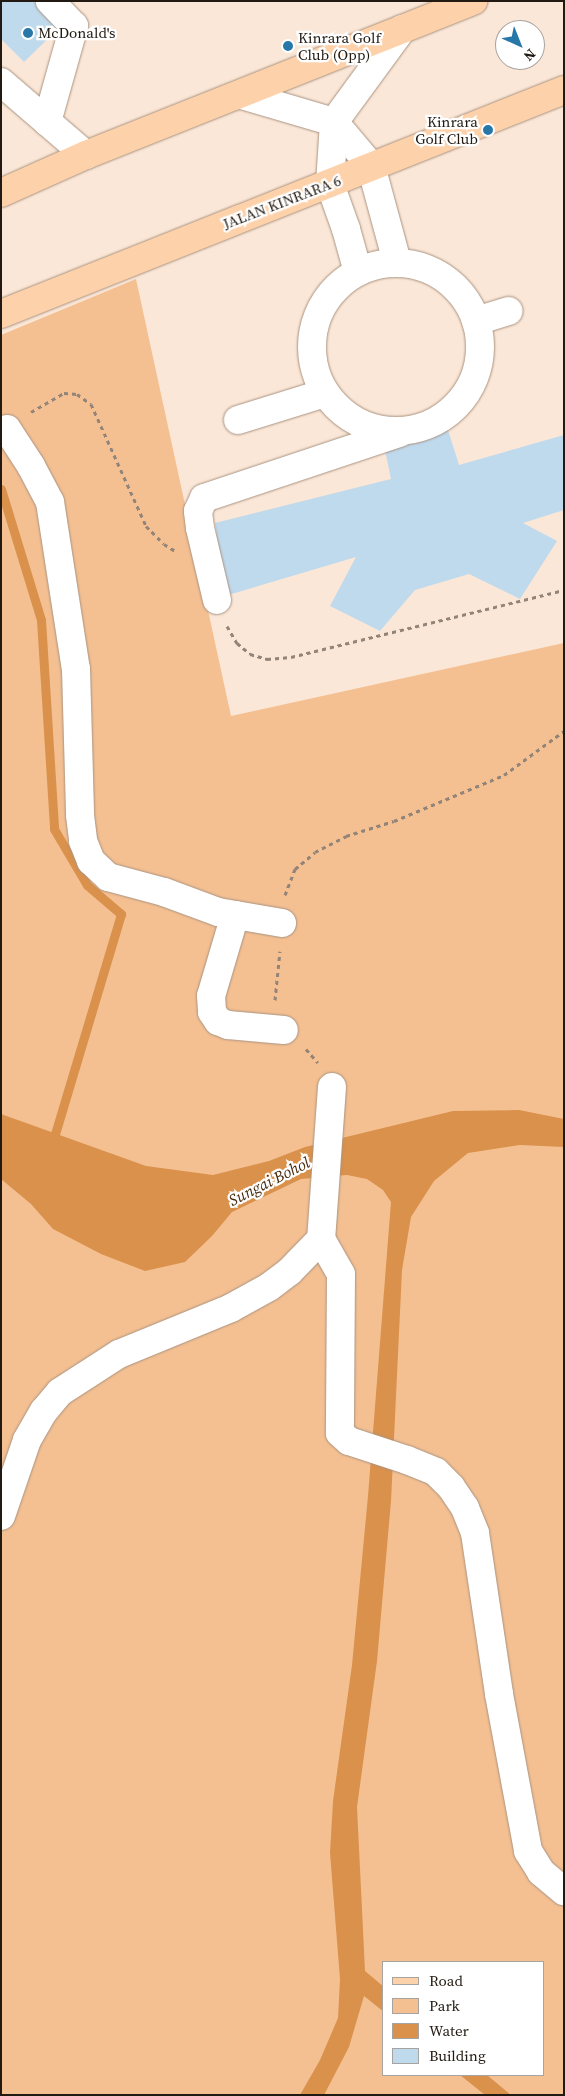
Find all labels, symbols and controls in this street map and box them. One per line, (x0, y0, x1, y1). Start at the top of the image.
north arrow (495, 20, 545, 70)
place label: McDonald's (38, 24, 115, 42)
marker: McDonald's (22, 27, 34, 39)
place label: Kinrara Golf Club (Opp) (298, 28, 381, 63)
marker: Kinrara Golf Club (Opp) (282, 40, 294, 52)
text: N (519, 44, 540, 66)
place label: Kinrara Golf Club (415, 112, 478, 147)
marker: Kinrara Golf Club (482, 124, 494, 136)
street label: JALAN KINRARA 6 (220, 171, 344, 233)
water label: Sungai Bohol (225, 1152, 313, 1210)
legend (382, 1961, 545, 2076)
text: Road (429, 1970, 463, 1991)
text: Park (429, 1995, 460, 2016)
text: Water (429, 2020, 469, 2041)
text: Building (429, 2045, 486, 2066)

